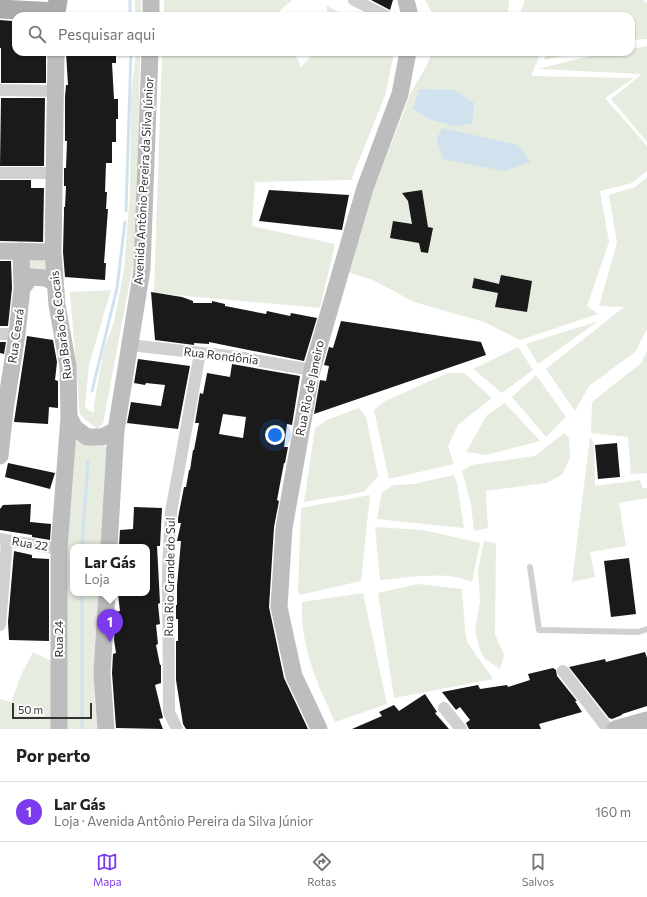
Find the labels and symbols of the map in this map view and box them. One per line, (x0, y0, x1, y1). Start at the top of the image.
street label: Avenida Antônio Pereira da Silva Júnior (131, 76, 156, 285)
street label: Rua Barão de Cocais (46, 270, 74, 380)
street label: Rua Ceará (4, 308, 26, 364)
street label: Rua Rio de Janeiro (292, 339, 327, 437)
street label: Rua Rondônia (183, 343, 259, 367)
your location (265, 425, 285, 445)
street label: Rua Rio Grande do Sul (161, 517, 177, 637)
street label: Rua 22 (11, 533, 50, 553)
pin: 1 (97, 609, 123, 642)
street label: Rua 24 (51, 621, 65, 657)
scale bar (12, 701, 92, 720)

